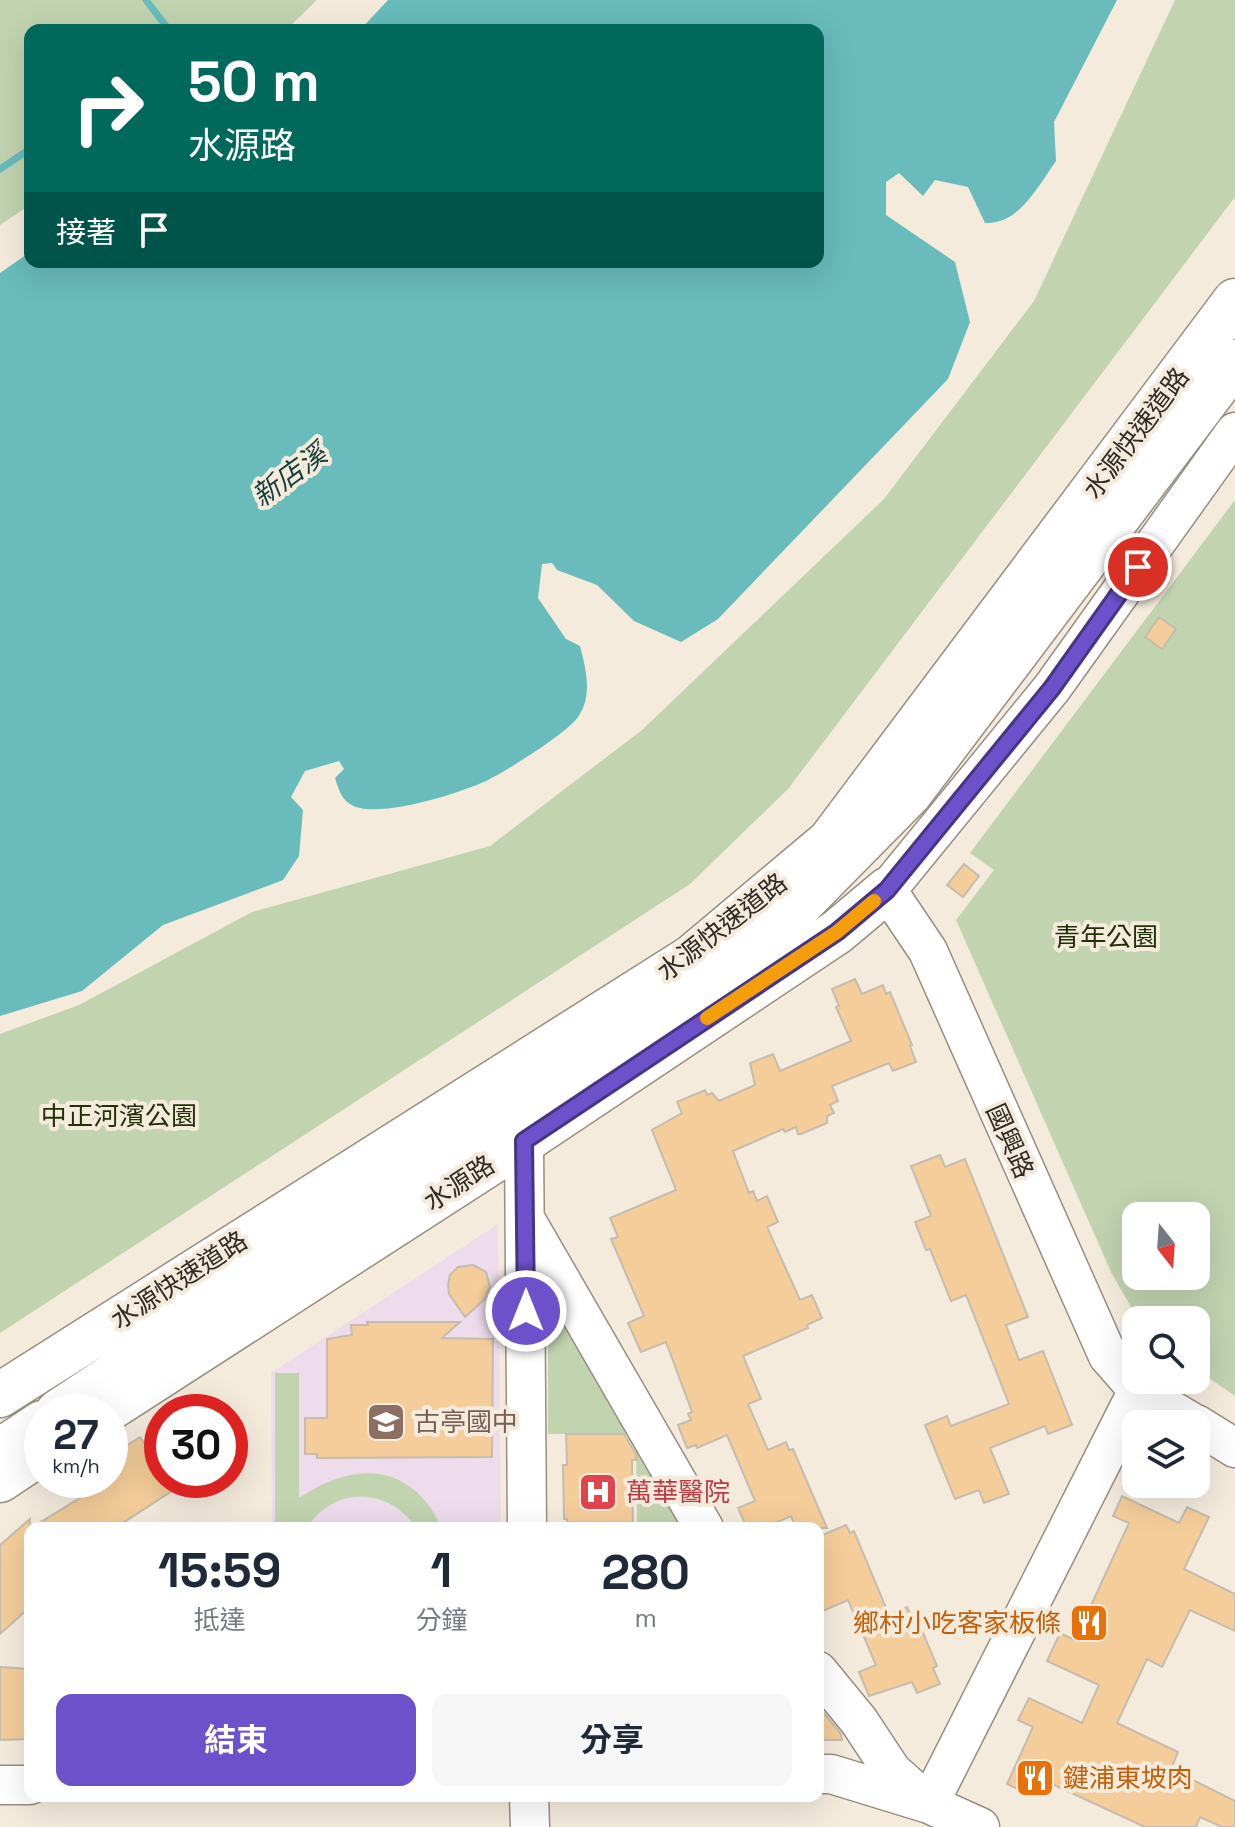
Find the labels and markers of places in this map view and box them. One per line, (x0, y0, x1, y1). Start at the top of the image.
pin (1104, 533, 1172, 601)
school or university icon: 古亭國中 (365, 1401, 407, 1443)
place label: 古亭國中 (414, 1405, 518, 1439)
hospital icon: 萬華醫院 (577, 1471, 619, 1513)
place label: 萬華醫院 (626, 1475, 730, 1509)
restaurant icon: 鄉村小吃客家板條 (1068, 1602, 1110, 1644)
place label: 鄉村小吃客家板條 (853, 1606, 1061, 1640)
restaurant icon: 鍵浦東坡肉 (1014, 1757, 1056, 1799)
place label: 鍵浦東坡肉 (1063, 1761, 1193, 1795)

